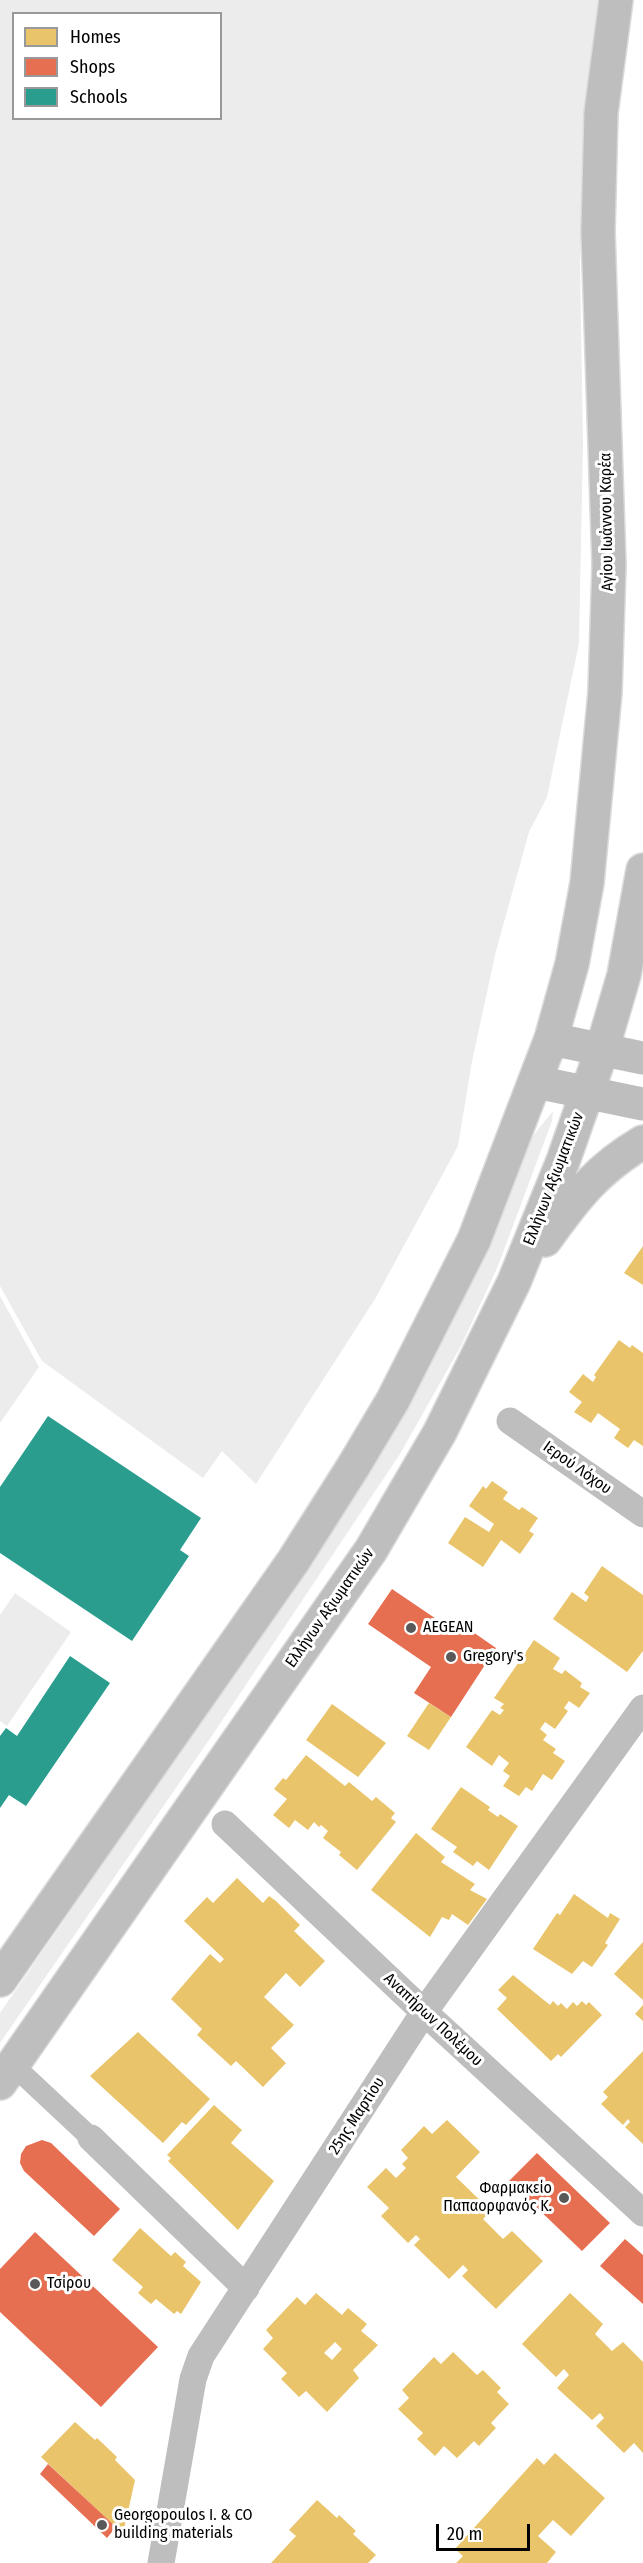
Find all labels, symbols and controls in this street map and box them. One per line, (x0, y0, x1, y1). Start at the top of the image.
legend (12, 12, 222, 120)
text: Homes (70, 26, 121, 48)
text: Shops (70, 56, 115, 78)
text: Schools (70, 86, 128, 108)
street label: Αγίου Ιωάννου Καρέα (596, 453, 618, 591)
street label: Ελλήνων Αξιωματικών (520, 1110, 588, 1248)
street label: Ιερού Λόχου (539, 1437, 615, 1499)
street label: Ελλήνων Αξιωματικών (282, 1545, 378, 1671)
place label: AEGEAN (423, 1618, 474, 1638)
marker: AEGEAN (404, 1621, 418, 1635)
place label: Gregory's (463, 1647, 524, 1667)
marker: Gregory's (444, 1650, 458, 1664)
street label: Αναπήρων Πολέμου (380, 1969, 486, 2071)
street label: 25ης Μαρτίου (325, 2074, 389, 2158)
place label: Φαρμακείο Παπαορφανός Κ. (443, 2179, 552, 2217)
marker: Φαρμακείο Παπαορφανός Κ. (557, 2191, 571, 2205)
place label: Τσίρου (47, 2274, 91, 2294)
marker: Τσίρου (28, 2277, 42, 2291)
place label: Georgopoulos I. & CO building materials (114, 2506, 253, 2544)
scale bar (439, 2512, 534, 2550)
marker: Georgopoulos I. & CO building materials (95, 2518, 109, 2532)
text: 20 m (447, 2523, 482, 2545)

